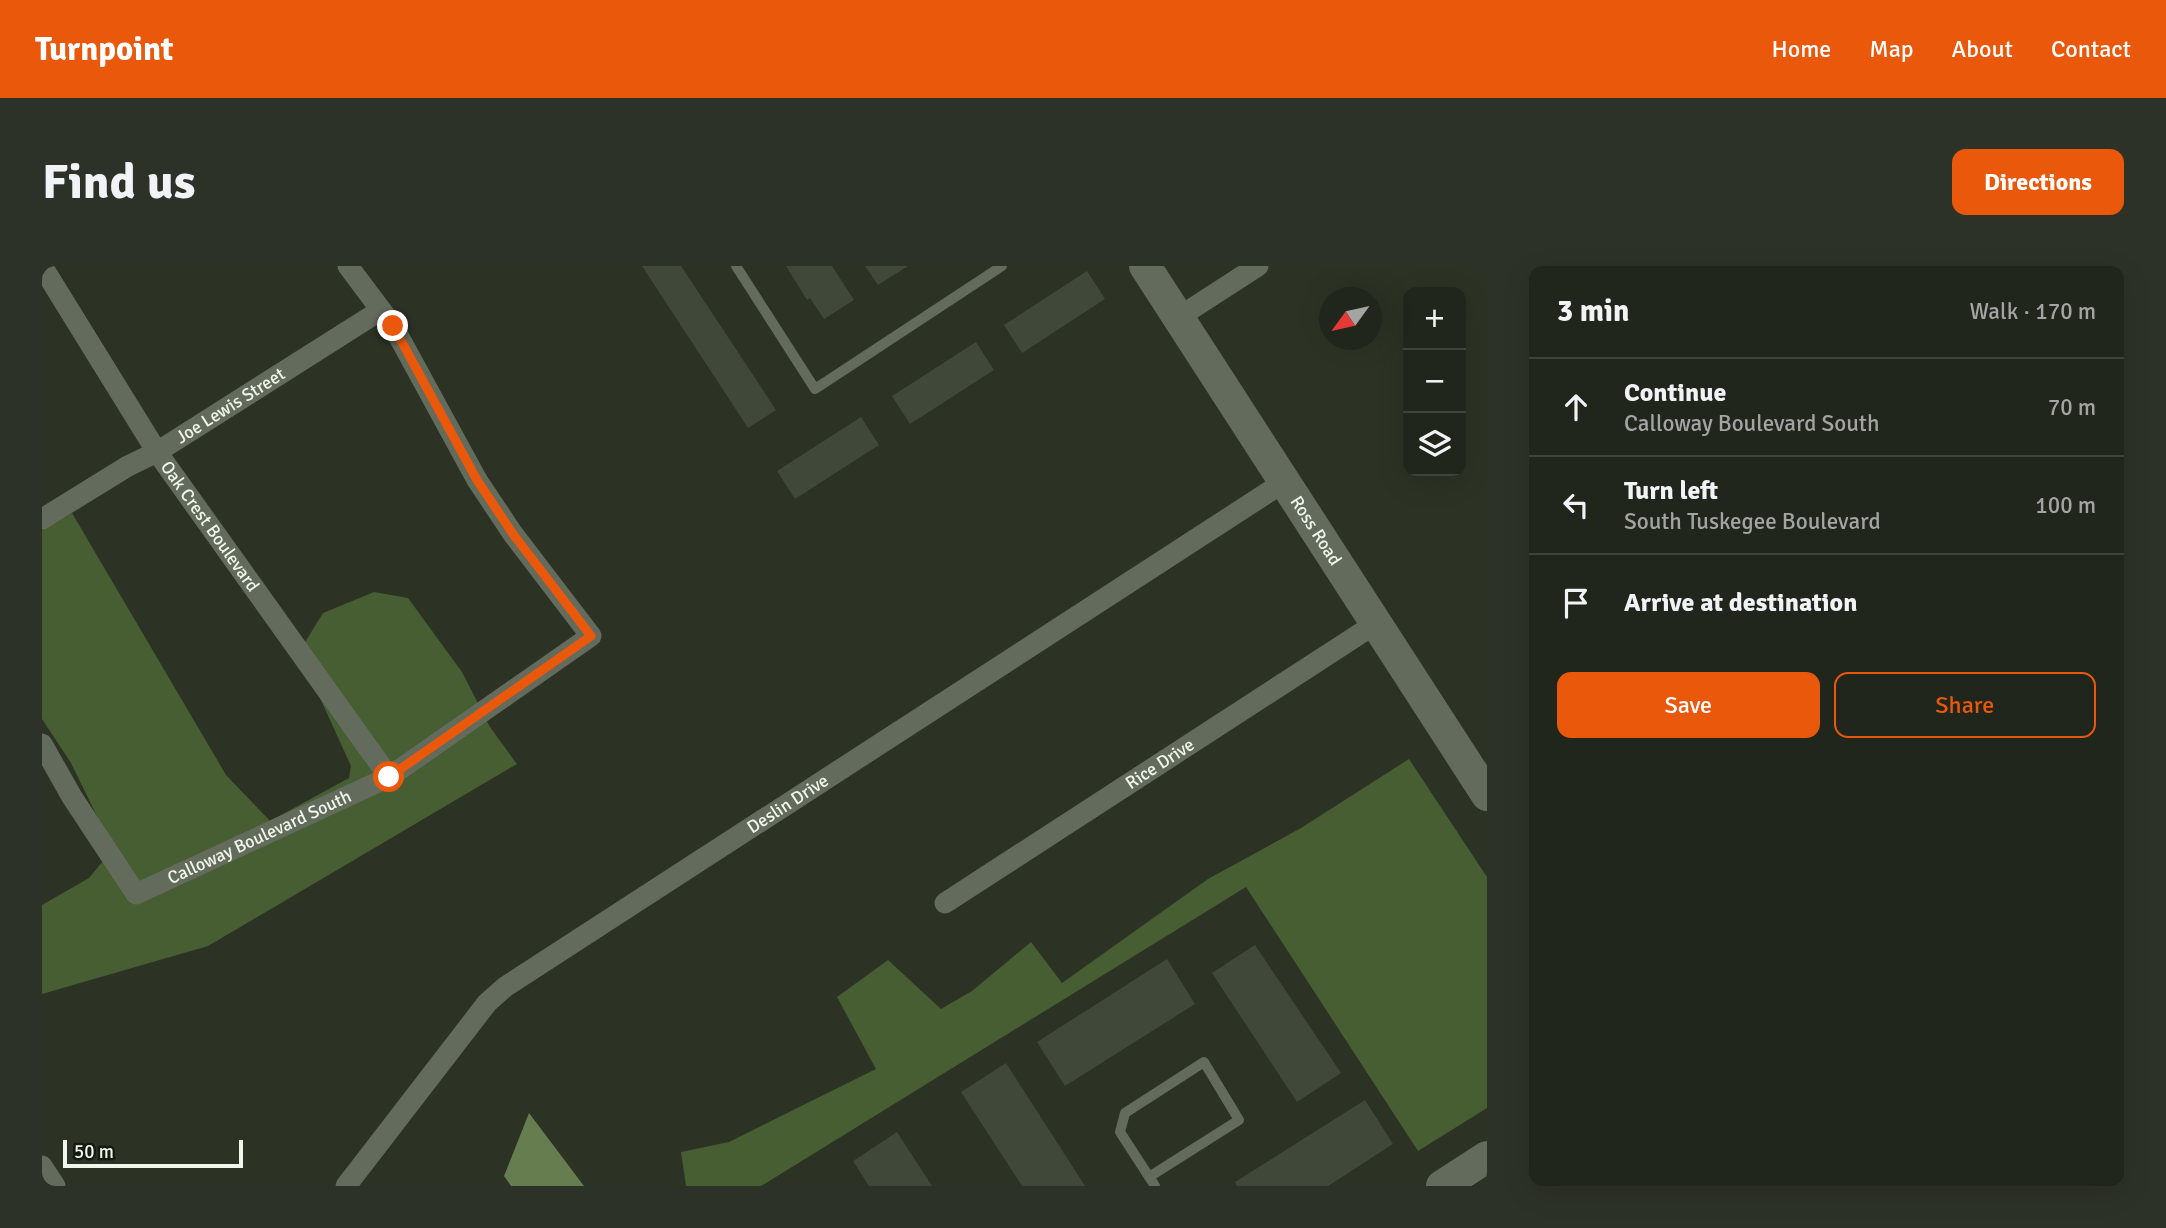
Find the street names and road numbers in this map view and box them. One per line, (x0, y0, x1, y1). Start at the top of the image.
street label: Joe Lewis Street (172, 363, 289, 448)
street label: Oak Crest Boulevard (156, 457, 264, 596)
street label: Ross Road (1286, 492, 1347, 569)
street label: Rice Drive (1121, 733, 1198, 794)
street label: Deslin Drive (743, 769, 833, 838)
street label: Calloway Boulevard South (164, 785, 355, 889)

